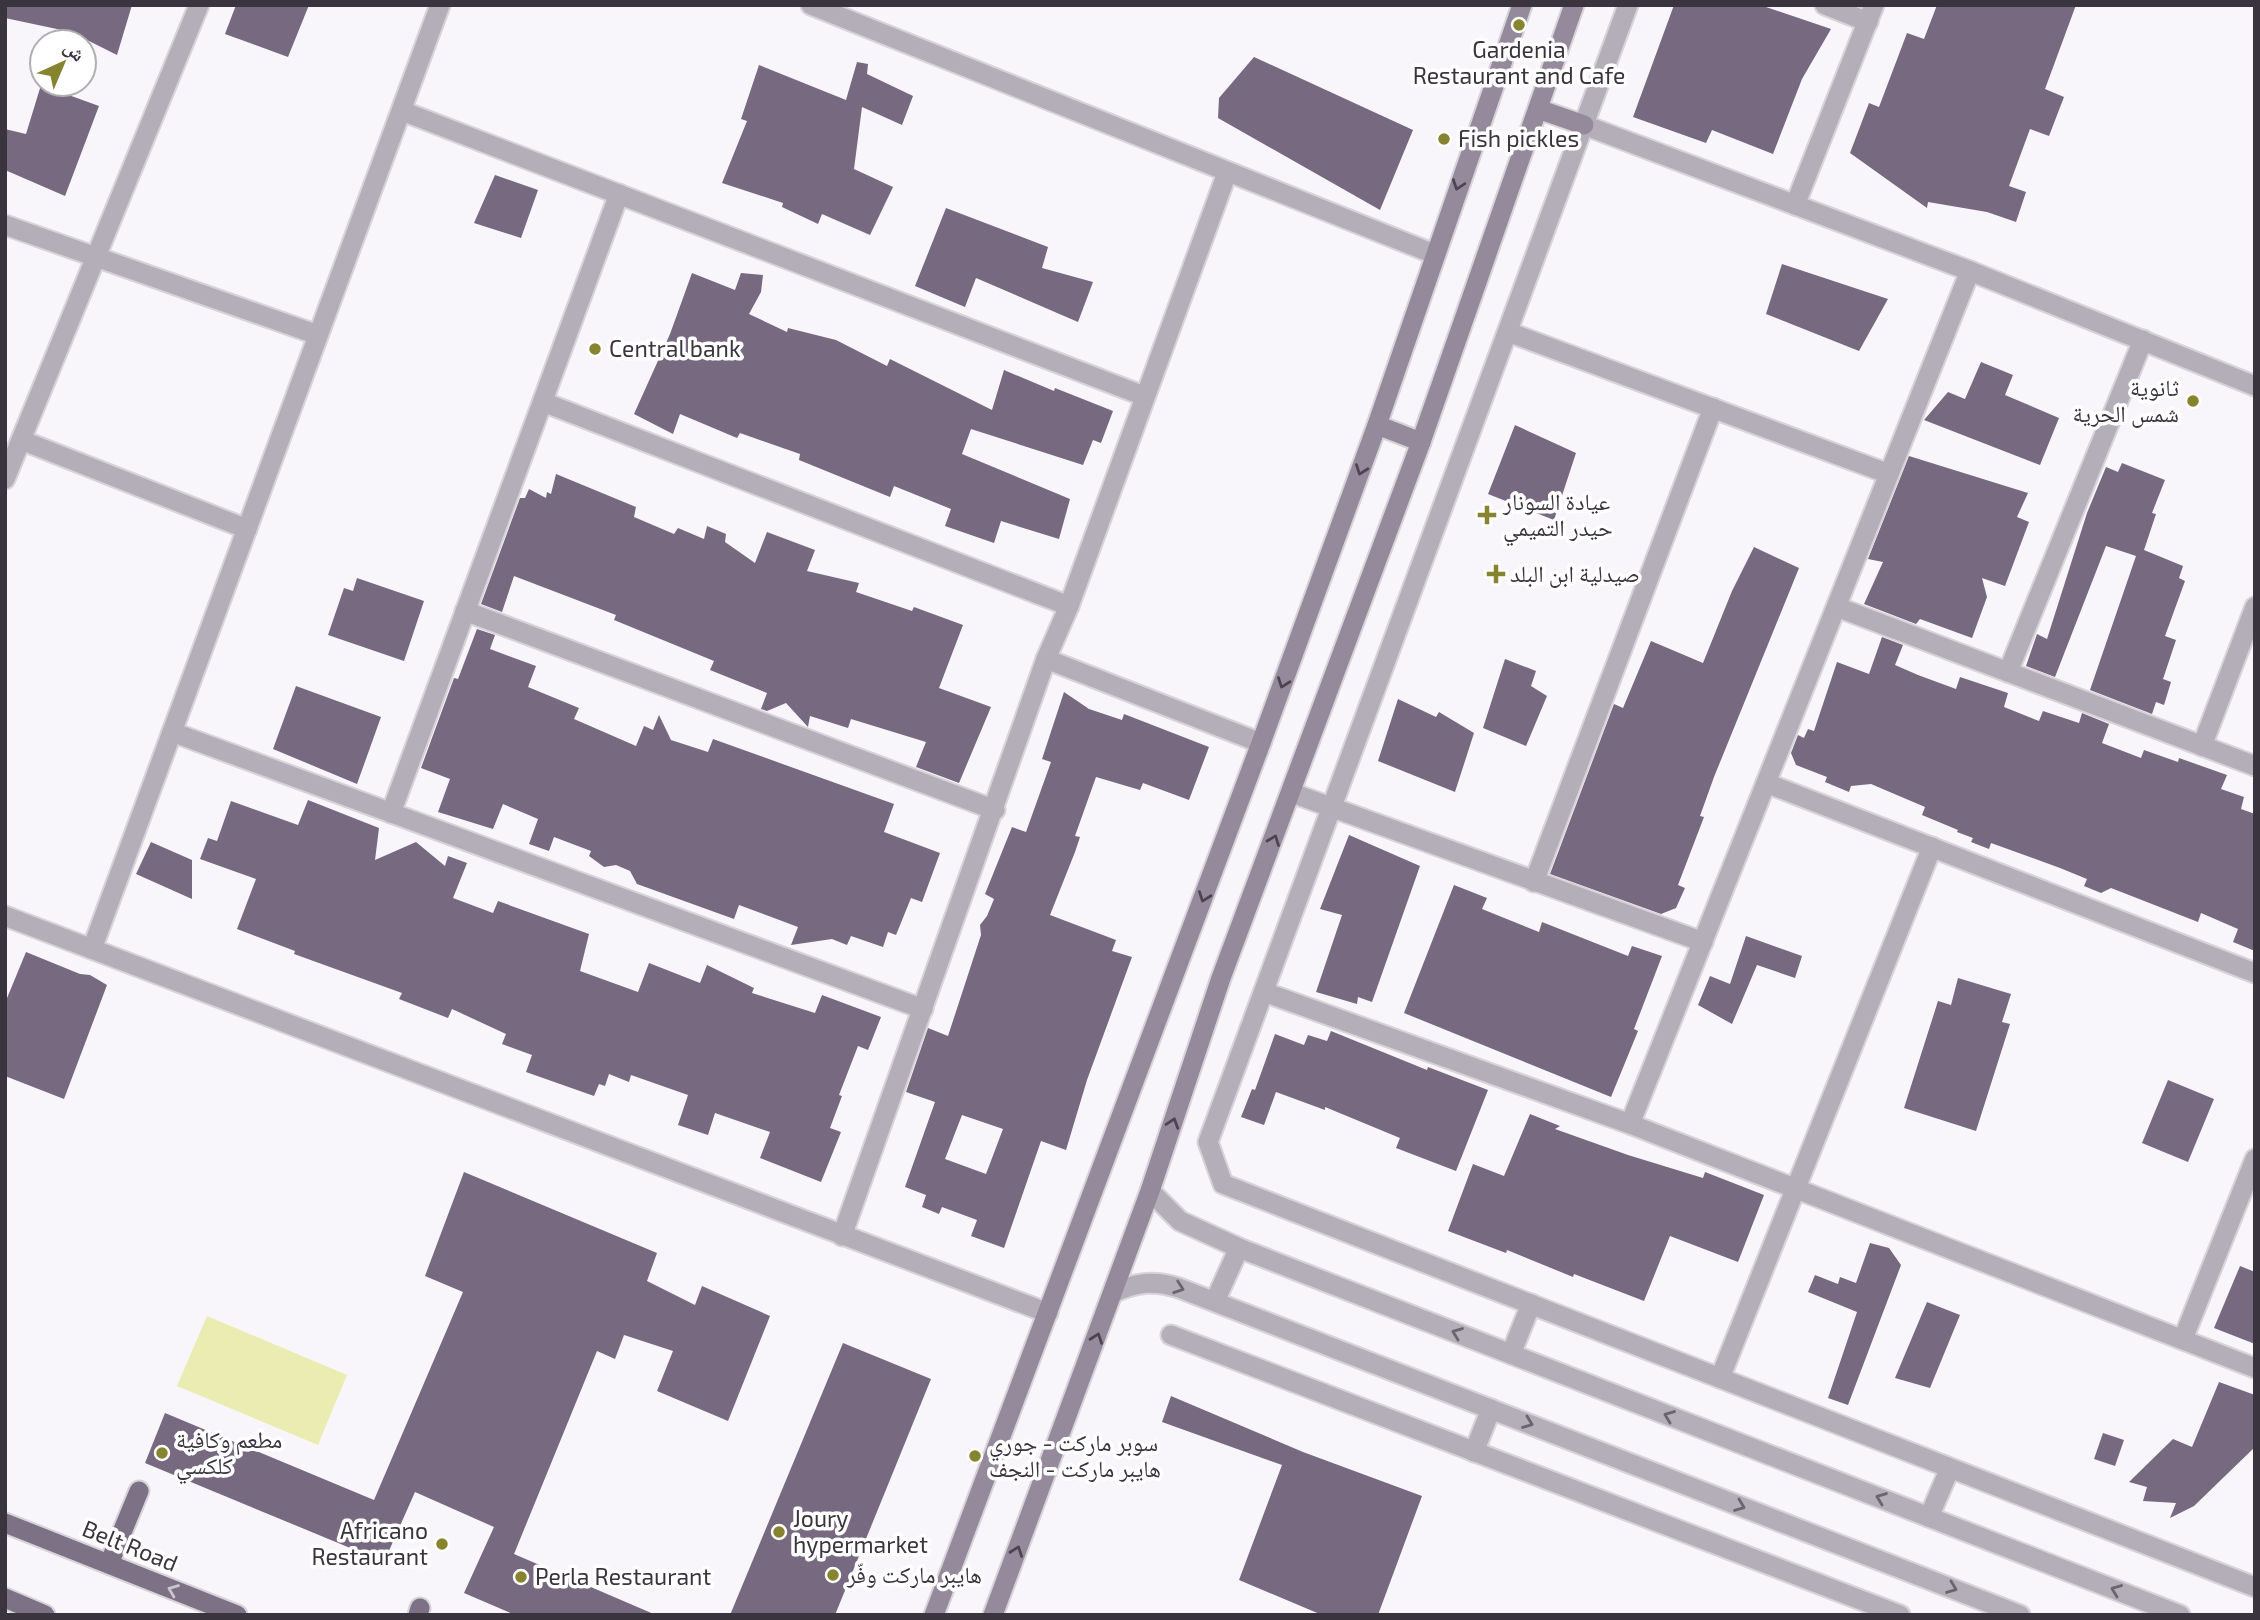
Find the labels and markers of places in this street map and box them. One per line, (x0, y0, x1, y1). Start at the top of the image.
marker: Gardenia Restaurant and Cafe (1511, 17, 1527, 33)
place label: Gardenia Restaurant and Cafe (1413, 35, 1625, 89)
place label: Fish pickles (1458, 124, 1579, 152)
marker: Fish pickles (1436, 131, 1452, 147)
place label: Central bank (609, 334, 741, 362)
marker: Central bank (587, 341, 603, 357)
place label: ثانوية شمس الحرية (2073, 373, 2179, 428)
marker: ثانوية شمس الحرية (2185, 393, 2201, 409)
place label: عيادة السونار حيدر التميمي (1502, 487, 1613, 547)
marker: عيادة السونار حيدر التميمي (1477, 505, 1497, 525)
place label: صيدلية ابن البلد (1510, 559, 1640, 588)
marker: صيدلية ابن البلد (1488, 566, 1504, 582)
place label: مطعم وكافية كلكسي (176, 1425, 282, 1485)
place label: سوبر ماركت - جوري هايبر ماركت - النجف (989, 1428, 1161, 1483)
marker: مطعم وكافية كلكسي (154, 1445, 170, 1461)
marker: سوبر ماركت - جوري هايبر ماركت - النجف (967, 1448, 983, 1464)
place label: Joury hypermarket (793, 1504, 928, 1558)
place label: Africano Restaurant (311, 1516, 428, 1570)
marker: Joury hypermarket (771, 1524, 787, 1540)
marker: Africano Restaurant (434, 1536, 450, 1552)
place label: هايبر ماركت وفّر (846, 1560, 982, 1589)
place label: Perla Restaurant (535, 1562, 711, 1590)
marker: هايبر ماركت وفّر (825, 1567, 841, 1583)
marker: Perla Restaurant (513, 1569, 529, 1585)

